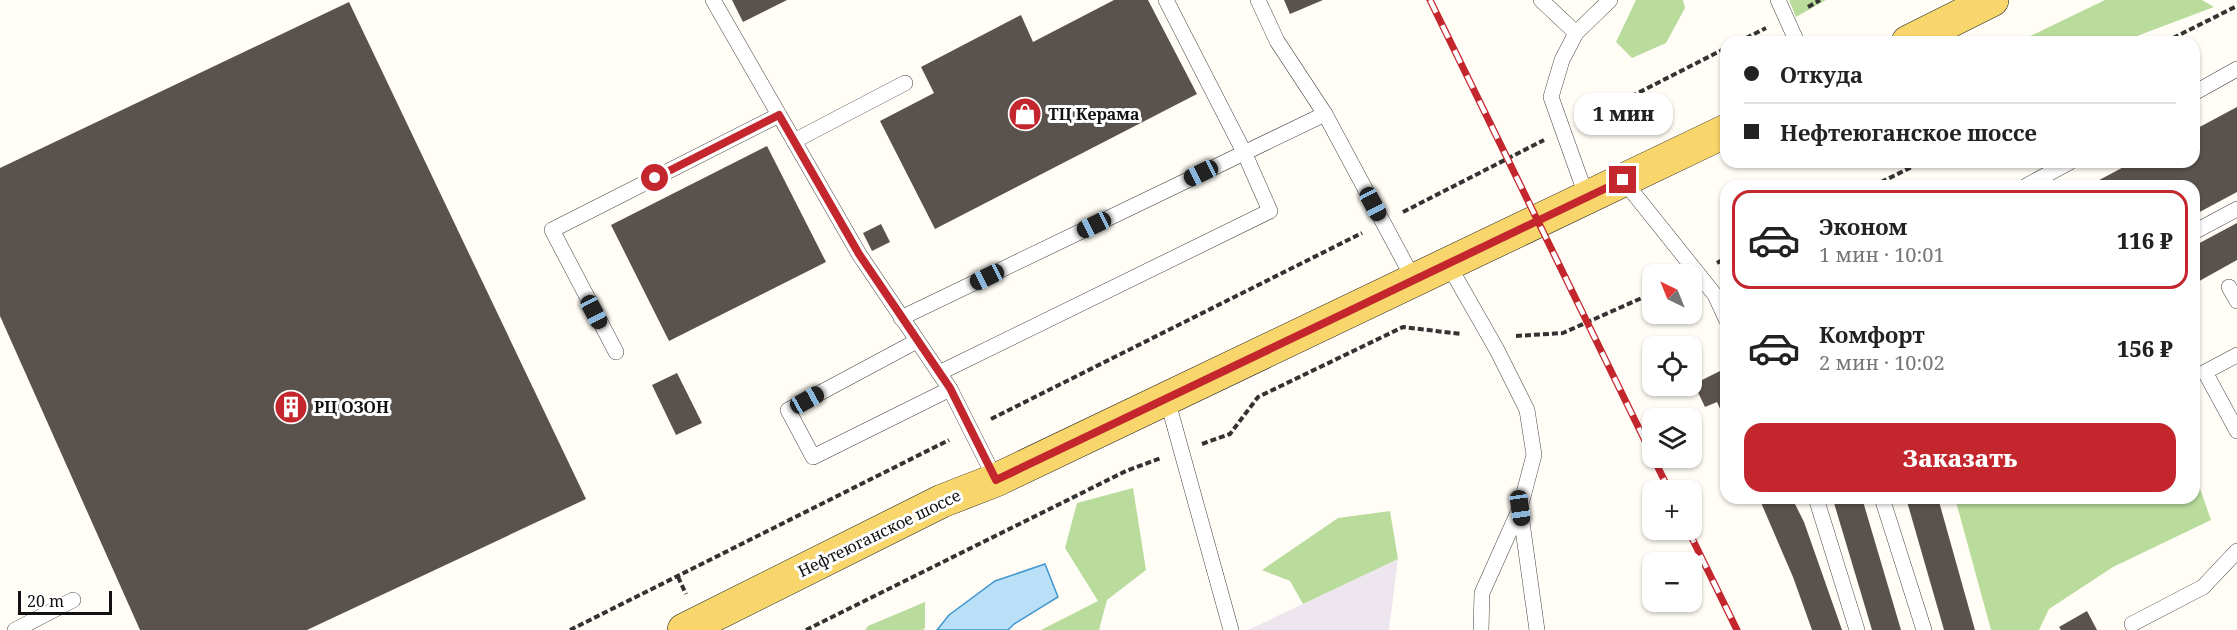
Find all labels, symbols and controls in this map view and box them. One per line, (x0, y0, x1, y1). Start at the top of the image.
text: Откуда (1780, 59, 1863, 89)
callout: 1 мин (1574, 93, 1672, 135)
shop icon: ТЦ Керама (1007, 96, 1043, 132)
text: 1 мин (1593, 100, 1654, 127)
place label: ТЦ Керама (1048, 103, 1139, 125)
text: Нефтеюганское шоссе (1780, 117, 2037, 147)
car (1181, 157, 1221, 189)
route start (641, 164, 668, 191)
route end (1609, 166, 1636, 193)
car (1357, 184, 1389, 224)
car (1074, 209, 1114, 241)
text: Эконом (1819, 211, 1907, 241)
icon: car (1747, 213, 1801, 267)
text: 116 ₽ (2117, 225, 2173, 255)
text: 1 мин · 10:01 (1819, 241, 1945, 268)
car (967, 261, 1007, 293)
north arrow (1642, 264, 1702, 324)
map controls (1642, 264, 1702, 612)
car (578, 292, 610, 332)
text: Комфорт (1819, 319, 1925, 349)
icon: car (1747, 321, 1801, 375)
text: 156 ₽ (2117, 333, 2173, 363)
button: locate (1642, 336, 1702, 396)
text: 2 мин · 10:02 (1819, 349, 1945, 376)
car (787, 383, 827, 417)
building icon: РЦ ОЗОН (273, 389, 309, 425)
place label: РЦ ОЗОН (314, 396, 389, 418)
button: layers (1642, 408, 1702, 468)
button: Заказать (1744, 423, 2176, 492)
button: + (1642, 480, 1702, 540)
street label: Нефтеюганское шоссе (794, 484, 964, 582)
car (1509, 489, 1531, 527)
button: − (1642, 552, 1702, 612)
scale bar (18, 588, 112, 616)
text: 20 m (27, 590, 64, 612)

